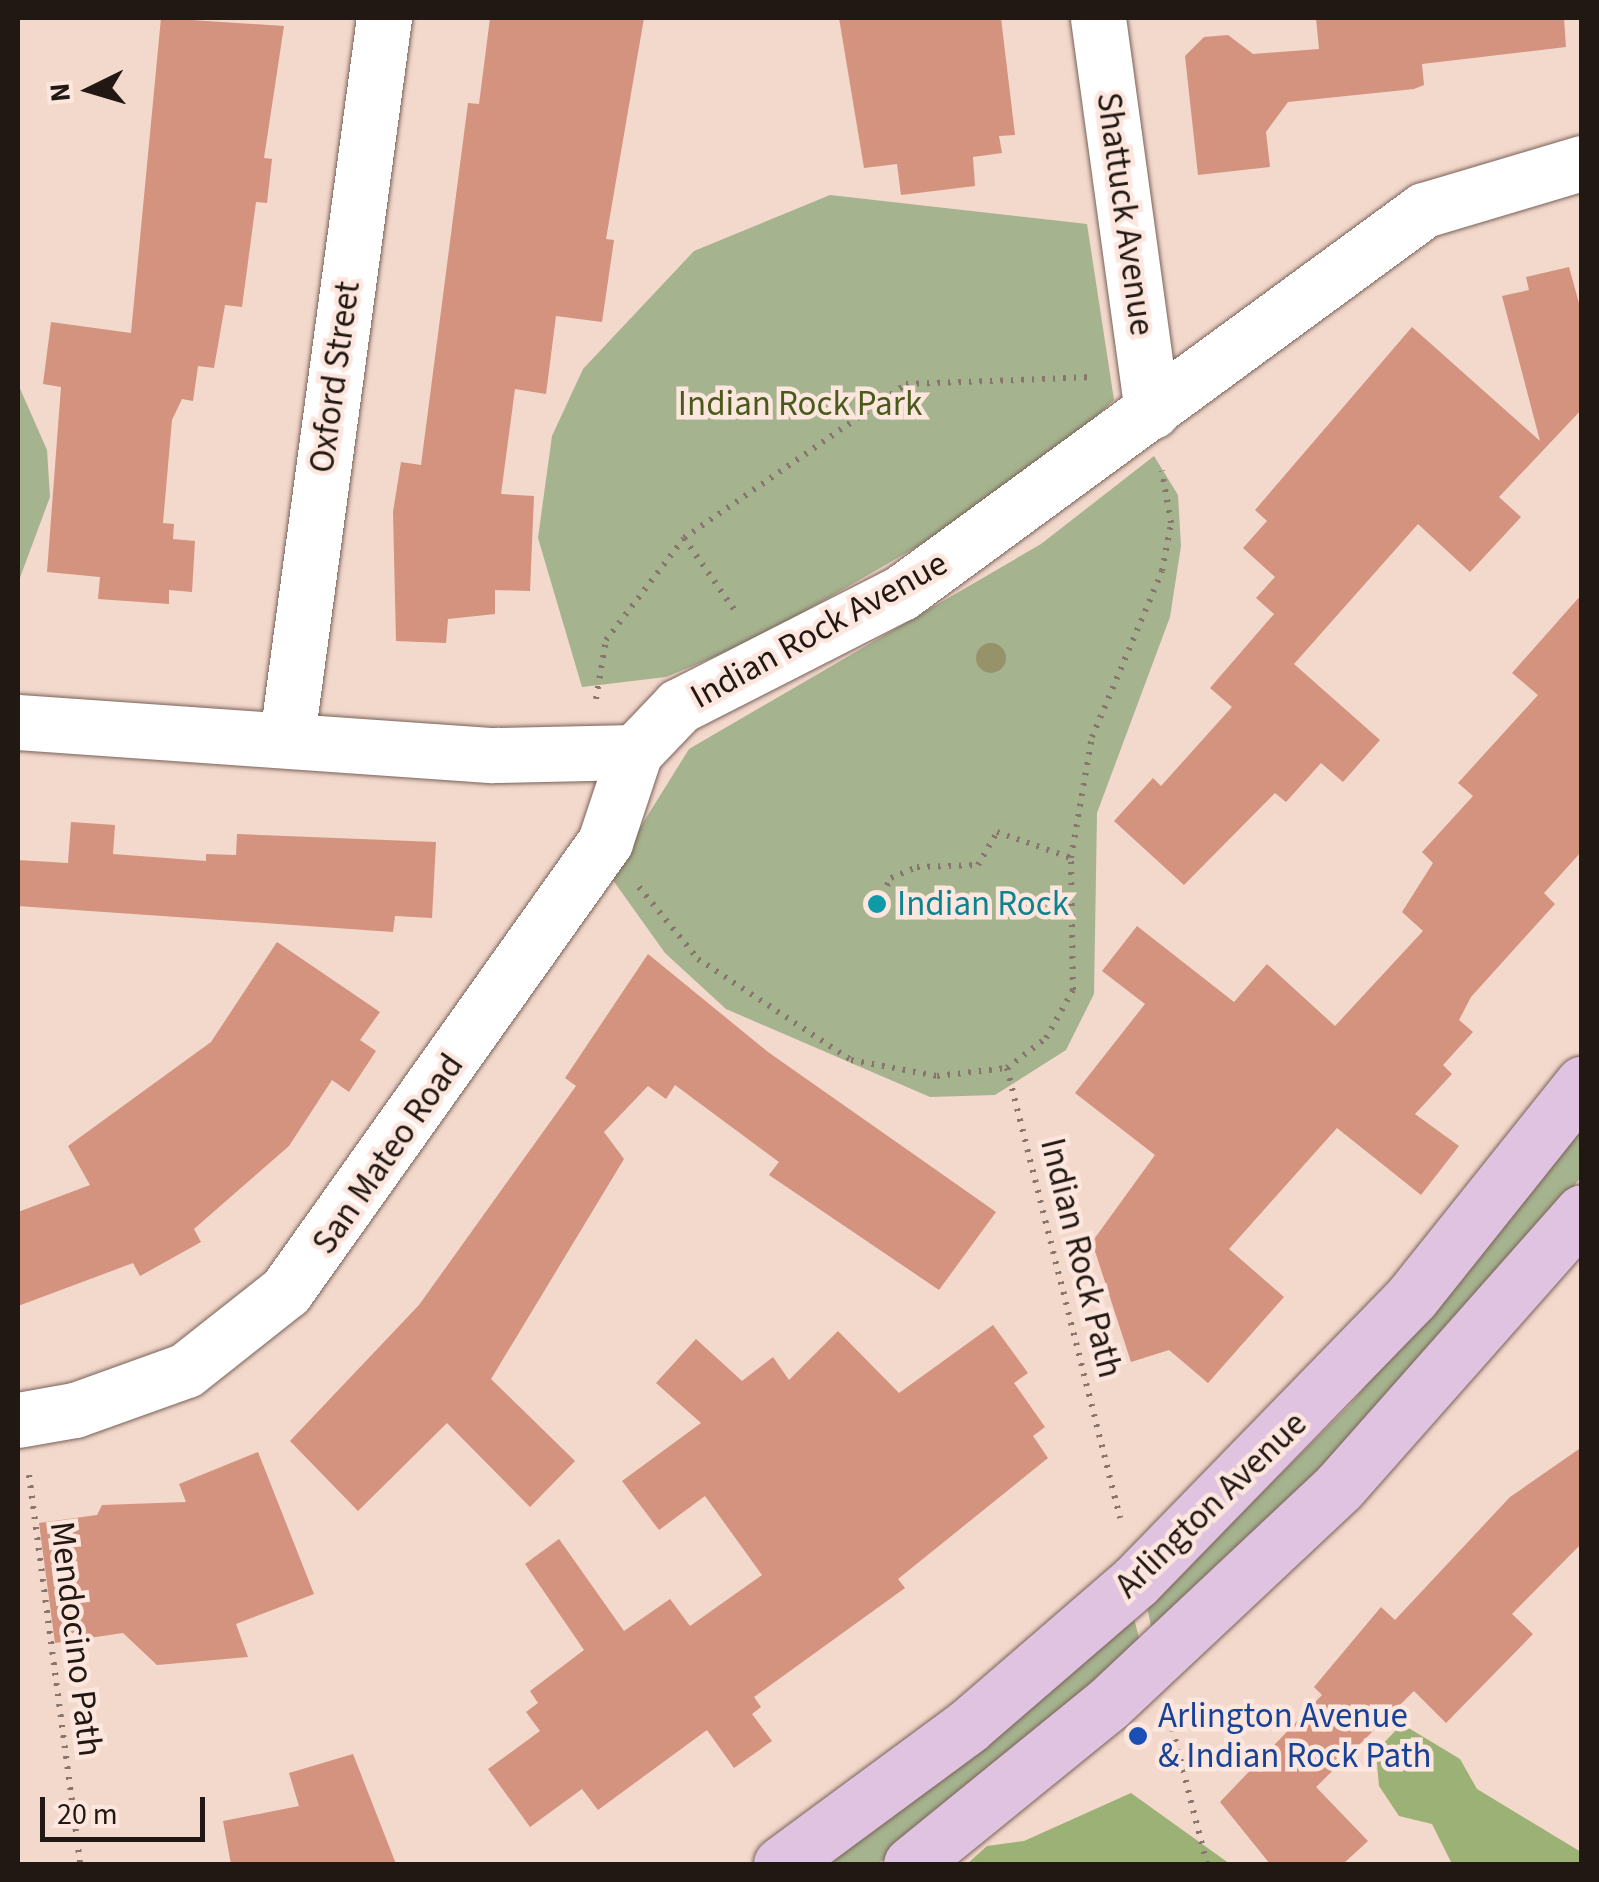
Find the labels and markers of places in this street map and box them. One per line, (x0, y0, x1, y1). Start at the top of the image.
place label: Indian Rock (897, 883, 1069, 925)
marker: Indian Rock (866, 893, 888, 915)
place label: Arlington Avenue & Indian Rock Path (1158, 1695, 1432, 1777)
marker: Arlington Avenue & Indian Rock Path (1127, 1725, 1149, 1747)

